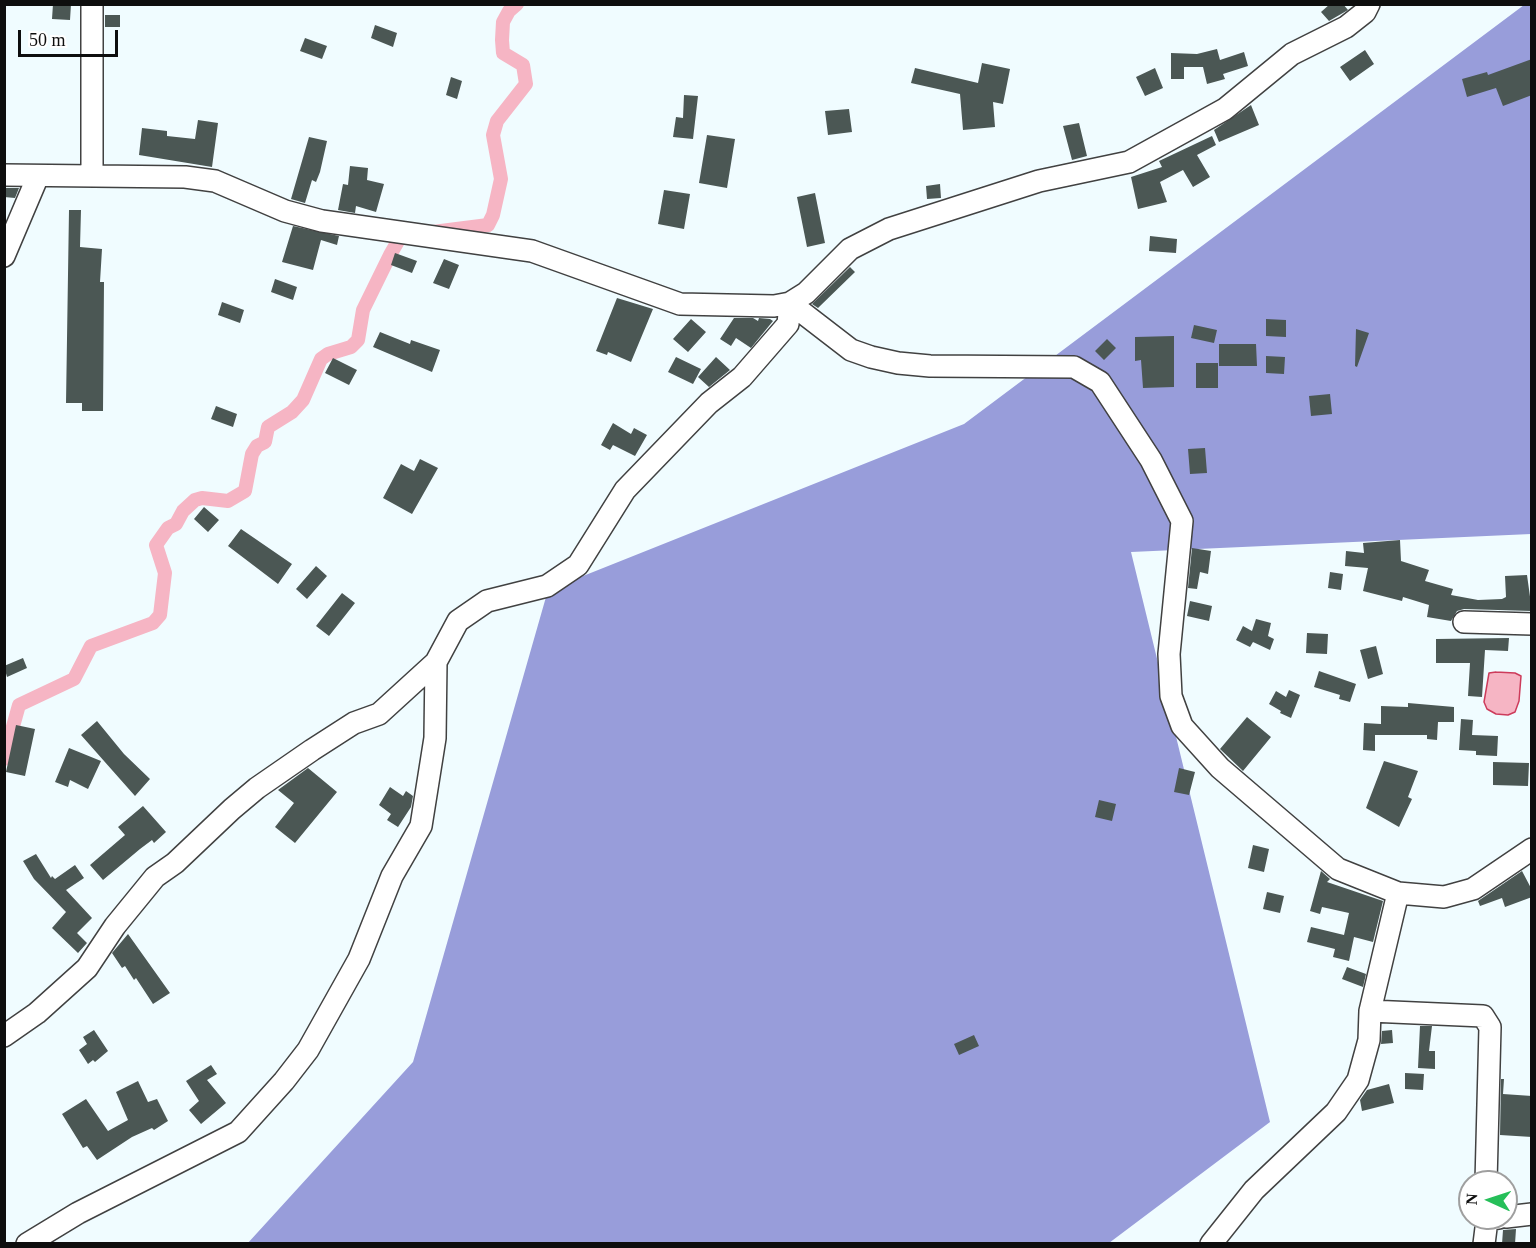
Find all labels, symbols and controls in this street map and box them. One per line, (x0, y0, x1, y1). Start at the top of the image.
scale bar (21, 18, 122, 56)
text: 50 m (29, 30, 66, 50)
north arrow (1458, 1170, 1518, 1230)
text: N (1463, 1193, 1480, 1205)

